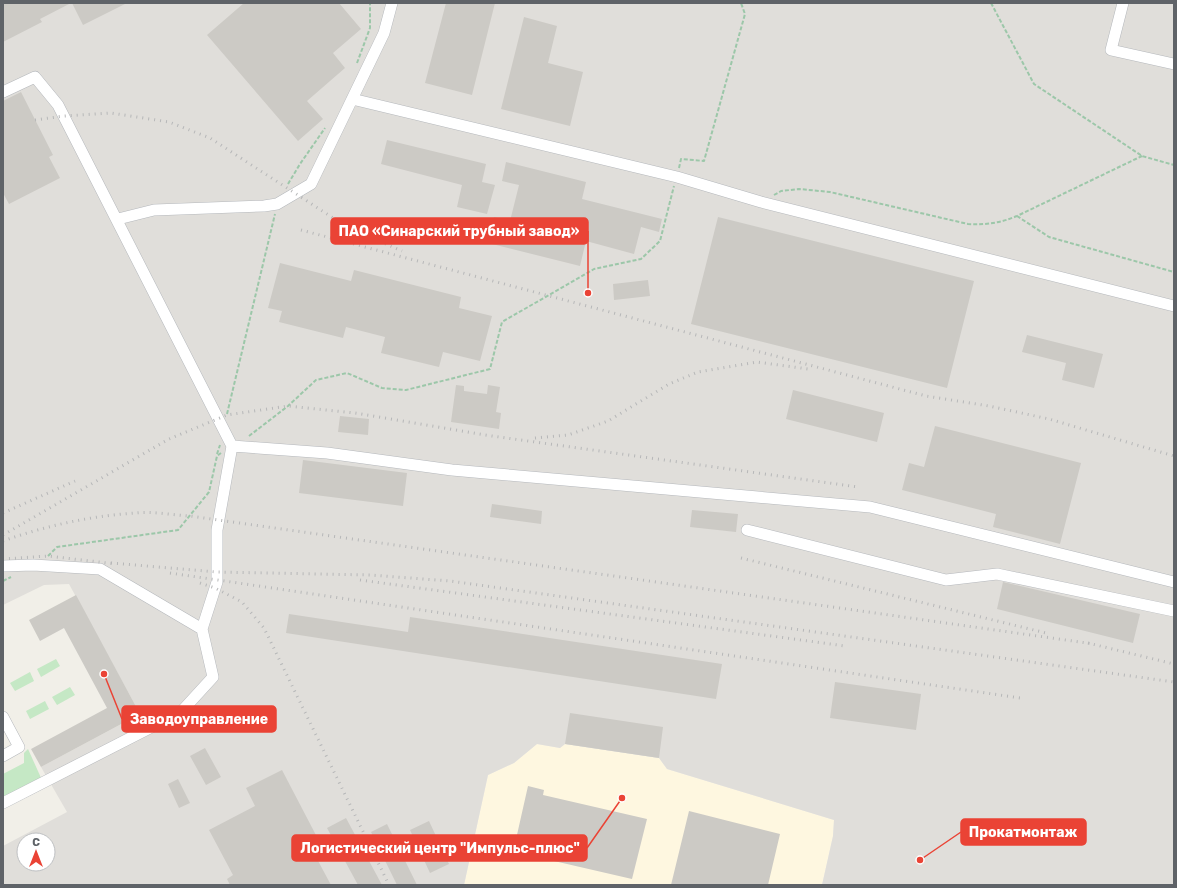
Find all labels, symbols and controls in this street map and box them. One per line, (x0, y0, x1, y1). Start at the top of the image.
callout: ПАО «Синарский трубный завод» (331, 218, 588, 244)
text: ПАО «Синарский трубный завод» (339, 223, 580, 240)
callout: Заводоуправление (122, 706, 276, 732)
text: Заводоуправление (130, 711, 268, 728)
callout: Прокатмонтаж (961, 819, 1086, 845)
text: Прокатмонтаж (969, 824, 1077, 841)
north arrow (16, 832, 56, 872)
callout: Логистический центр "Импульс-плюс" (292, 835, 587, 861)
text: С (32, 836, 40, 849)
text: Логистический центр "Импульс-плюс" (300, 840, 580, 857)

